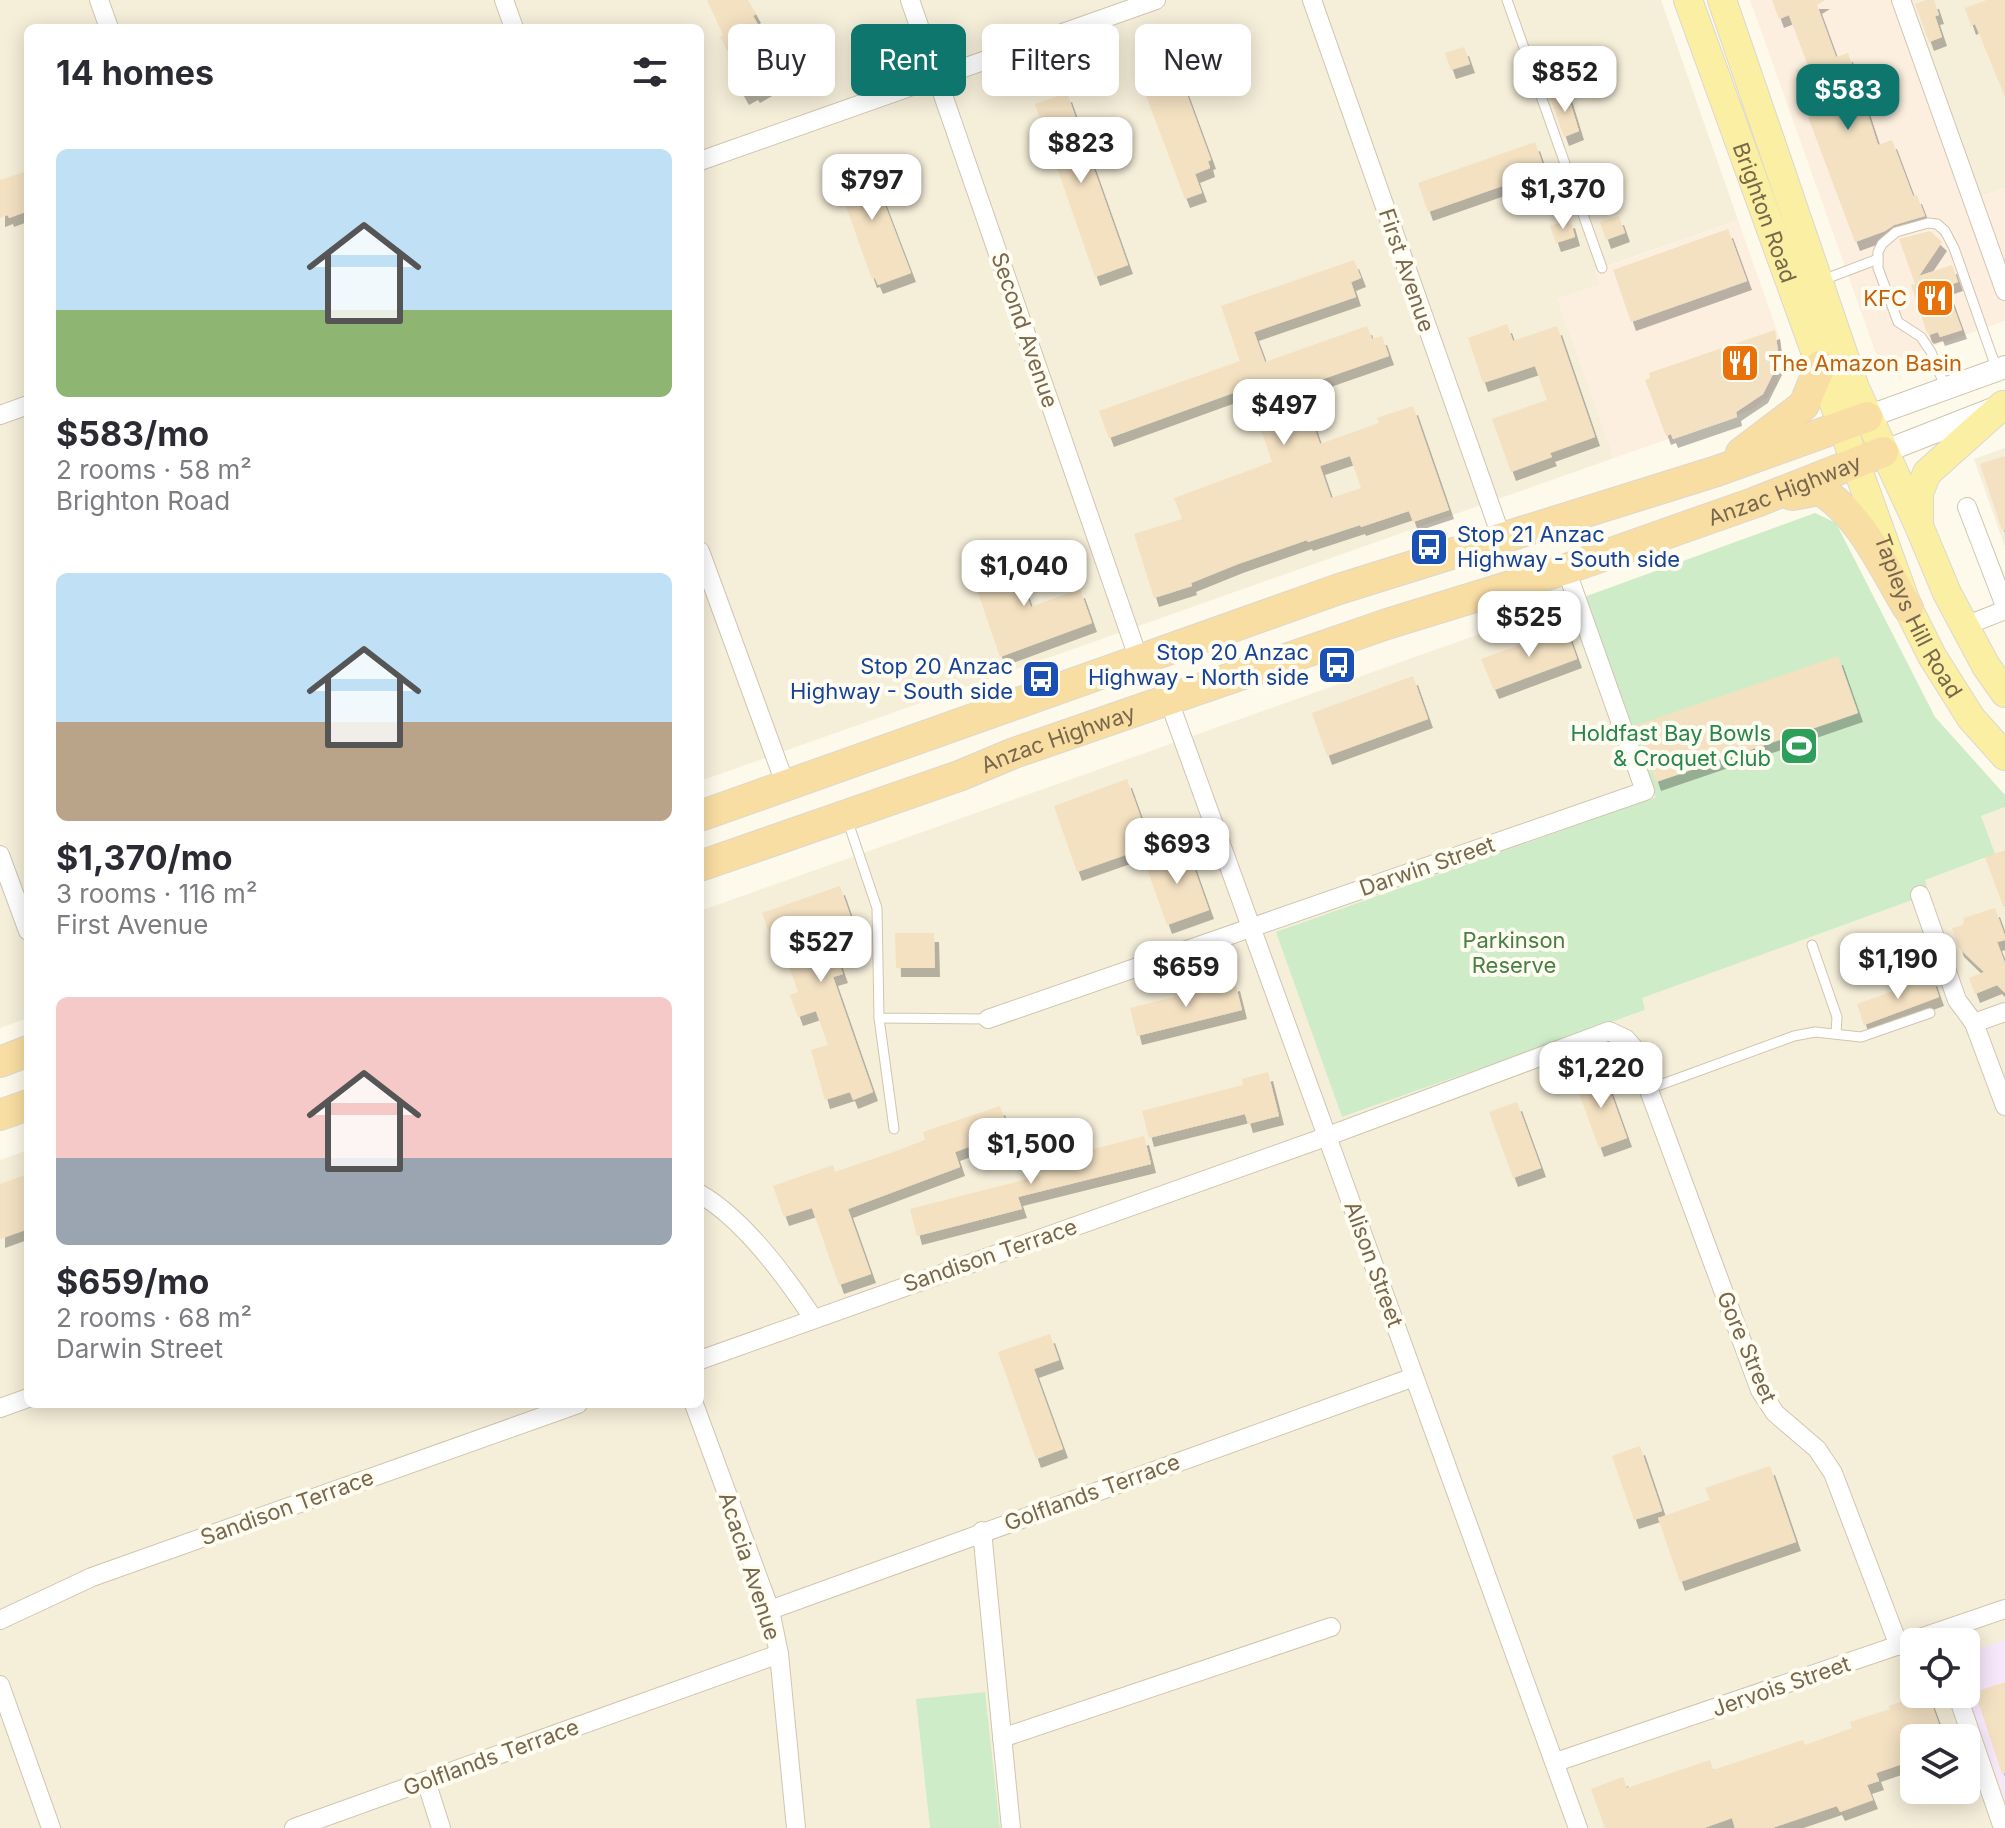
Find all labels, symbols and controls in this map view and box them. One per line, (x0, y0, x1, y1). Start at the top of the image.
chip: Buy (728, 24, 835, 96)
chip: Rent (851, 24, 966, 96)
chip: Filters (982, 24, 1119, 96)
chip: New (1135, 24, 1251, 96)
pin: $852 (1518, 46, 1612, 114)
icon: filters (628, 50, 672, 94)
text: 14 homes (56, 52, 214, 93)
text: $852 (1532, 56, 1598, 87)
pin: $583 (1801, 64, 1895, 132)
text: $583 (1814, 74, 1882, 105)
pin: $823 (1034, 117, 1128, 185)
text: $823 (1047, 127, 1115, 158)
street label: Brighton Road (1728, 139, 1802, 286)
pin: $797 (825, 154, 919, 222)
pin: $1,370 (1498, 163, 1628, 231)
text: $797 (840, 164, 904, 195)
text: $1,370 (1520, 173, 1606, 204)
icon: home (292, 201, 436, 345)
street label: First Avenue (1374, 205, 1440, 335)
street label: Second Avenue (986, 249, 1064, 411)
restaurant icon: KFC (1914, 277, 1956, 319)
place label: KFC (1863, 285, 1907, 311)
restaurant icon: The Amazon Basin (1719, 342, 1761, 384)
place label: The Amazon Basin (1768, 350, 1962, 376)
pin: $497 (1237, 379, 1331, 447)
text: $497 (1251, 389, 1317, 420)
text: $583/mo (56, 413, 209, 454)
street label: Anzac Highway (1704, 449, 1865, 531)
text: 2 rooms · 58 m² (56, 454, 252, 485)
text: Brighton Road (56, 485, 230, 516)
place label: Stop 21 Anzac Highway - South side (1457, 521, 1680, 572)
bus stop icon: Stop 21 Anzac Highway - South side (1408, 526, 1450, 568)
street label: Tapleys Hill Road (1869, 531, 1968, 702)
pin: $1,040 (959, 540, 1089, 608)
text: $1,040 (980, 550, 1068, 581)
pin: $525 (1482, 591, 1576, 659)
text: $525 (1496, 601, 1562, 632)
icon: home (292, 625, 436, 769)
place label: Stop 20 Anzac Highway - North side (1088, 639, 1309, 690)
bus stop icon: Stop 20 Anzac Highway - North side (1316, 644, 1358, 686)
place label: Stop 20 Anzac Highway - South side (790, 653, 1013, 704)
bus stop icon: Stop 20 Anzac Highway - South side (1020, 658, 1062, 700)
street label: Anzac Highway (977, 699, 1139, 778)
place label: Holdfast Bay Bowls & Croquet Club (1570, 720, 1771, 771)
sports icon: Holdfast Bay Bowls & Croquet Club (1778, 725, 1820, 767)
pin: $693 (1130, 818, 1224, 886)
text: $693 (1143, 828, 1211, 859)
street label: Darwin Street (1356, 831, 1498, 901)
text: $1,370/mo (56, 837, 233, 878)
text: 3 rooms · 116 m² (56, 878, 257, 909)
text: First Avenue (56, 909, 208, 940)
pin: $527 (774, 916, 868, 984)
text: $527 (788, 926, 854, 957)
park label: Parkinson Reserve (1462, 927, 1566, 978)
pin: $1,190 (1833, 933, 1963, 1001)
pin: $659 (1139, 941, 1233, 1009)
text: $1,190 (1858, 943, 1938, 974)
text: $659 (1152, 951, 1220, 982)
pin: $1,220 (1536, 1042, 1666, 1110)
icon: home (292, 1049, 436, 1193)
text: $1,220 (1557, 1052, 1645, 1083)
pin: $1,500 (966, 1118, 1096, 1186)
text: $1,500 (987, 1128, 1075, 1159)
street label: Alison Street (1339, 1198, 1409, 1330)
street label: Sandison Terrace (900, 1213, 1080, 1297)
text: $659/mo (56, 1261, 209, 1302)
street label: Gore Street (1712, 1287, 1782, 1407)
text: 2 rooms · 68 m² (56, 1302, 252, 1333)
text: Darwin Street (56, 1333, 223, 1364)
street label: Golflands Terrace (1001, 1448, 1183, 1536)
street label: Sandison Terrace (197, 1464, 377, 1550)
street label: Acacia Avenue (714, 1489, 786, 1643)
map controls (1900, 1628, 1980, 1804)
button: locate (1900, 1628, 1980, 1708)
street label: Jervois Street (1709, 1650, 1853, 1722)
street label: Golflands Terrace (400, 1713, 582, 1801)
button: layers (1900, 1724, 1980, 1804)

